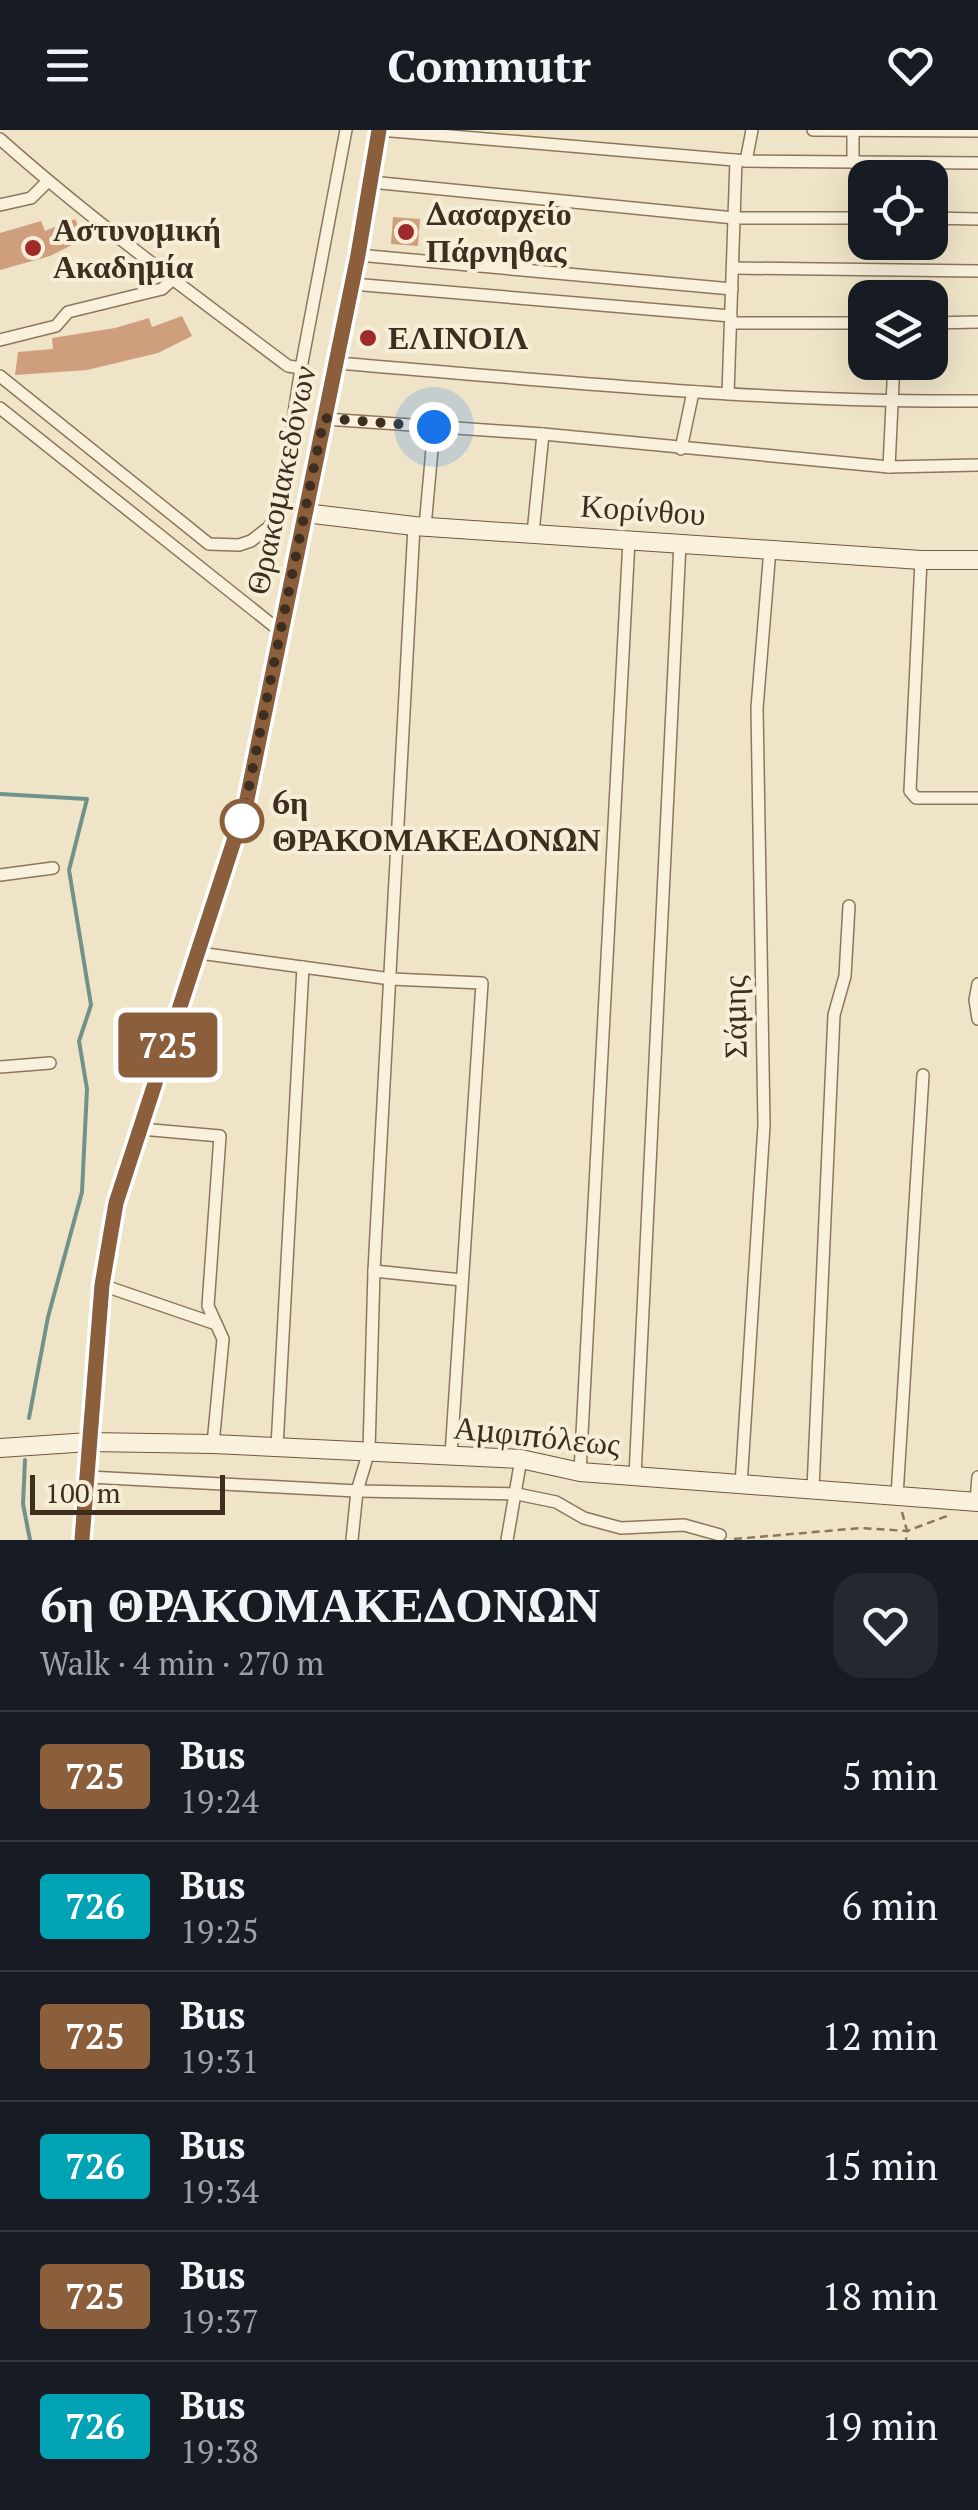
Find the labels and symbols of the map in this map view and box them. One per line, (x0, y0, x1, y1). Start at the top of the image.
place label: Δασαρχείο Πάρνηθας (426, 192, 572, 271)
place label: Αστυνομική Ακαδημία (53, 208, 221, 287)
marker: Δασαρχείο Πάρνηθας (395, 221, 417, 243)
marker: Αστυνομική Ακαδημία (22, 237, 44, 259)
place label: ΕΛΙΝΟΙΛ (388, 316, 528, 358)
marker: ΕΛΙΝΟΙΛ (357, 327, 379, 349)
street label: Θρακομακεδόνων (235, 361, 325, 598)
your location (409, 402, 459, 452)
street label: Κορίνθου (579, 484, 707, 534)
place label: 6η ΘΡΑΚΟΜΑΚΕΔΟΝΩΝ (272, 781, 601, 860)
marker: 6η ΘΡΑΚΟΜΑΚΕΔΟΝΩΝ (221, 800, 263, 842)
street label: Σάμης (712, 975, 756, 1059)
line badge: 725 (110, 1012, 226, 1078)
street label: Αμφιπόλεως (452, 1405, 623, 1465)
scale bar (30, 1470, 225, 1514)

